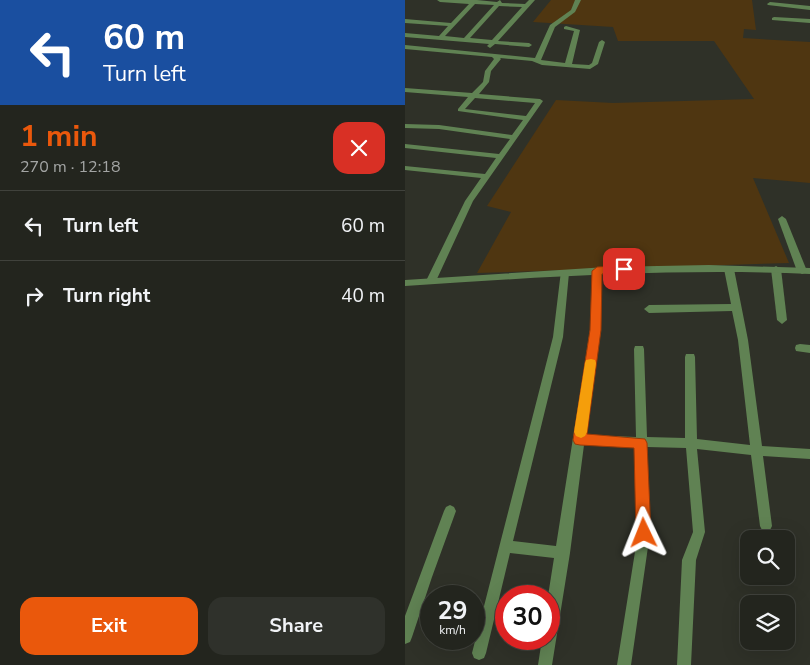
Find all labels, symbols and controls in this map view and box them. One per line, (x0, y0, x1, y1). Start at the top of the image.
text: 60 m (103, 14, 185, 61)
icon: left (20, 20, 85, 85)
text: Turn left (103, 59, 186, 89)
text: 1 min (20, 116, 98, 157)
button: close (333, 122, 385, 174)
text: 270 m · 12:18 (20, 156, 121, 178)
icon: left (20, 212, 48, 240)
text: Turn left (63, 213, 138, 239)
text: 60 m (341, 213, 385, 239)
pin (603, 248, 645, 290)
icon: arrive (610, 255, 638, 283)
icon: right (20, 282, 48, 310)
text: Turn right (63, 283, 150, 309)
text: 40 m (341, 283, 385, 309)
position arrow (617, 506, 669, 558)
map controls (740, 530, 795, 650)
button: search (740, 530, 795, 585)
speed limit sign: 30 (495, 585, 560, 650)
text: 29 (437, 594, 468, 628)
button: layers (740, 595, 795, 650)
button: Exit (20, 597, 198, 655)
button: Share (208, 597, 385, 655)
text: km/h (439, 622, 466, 638)

